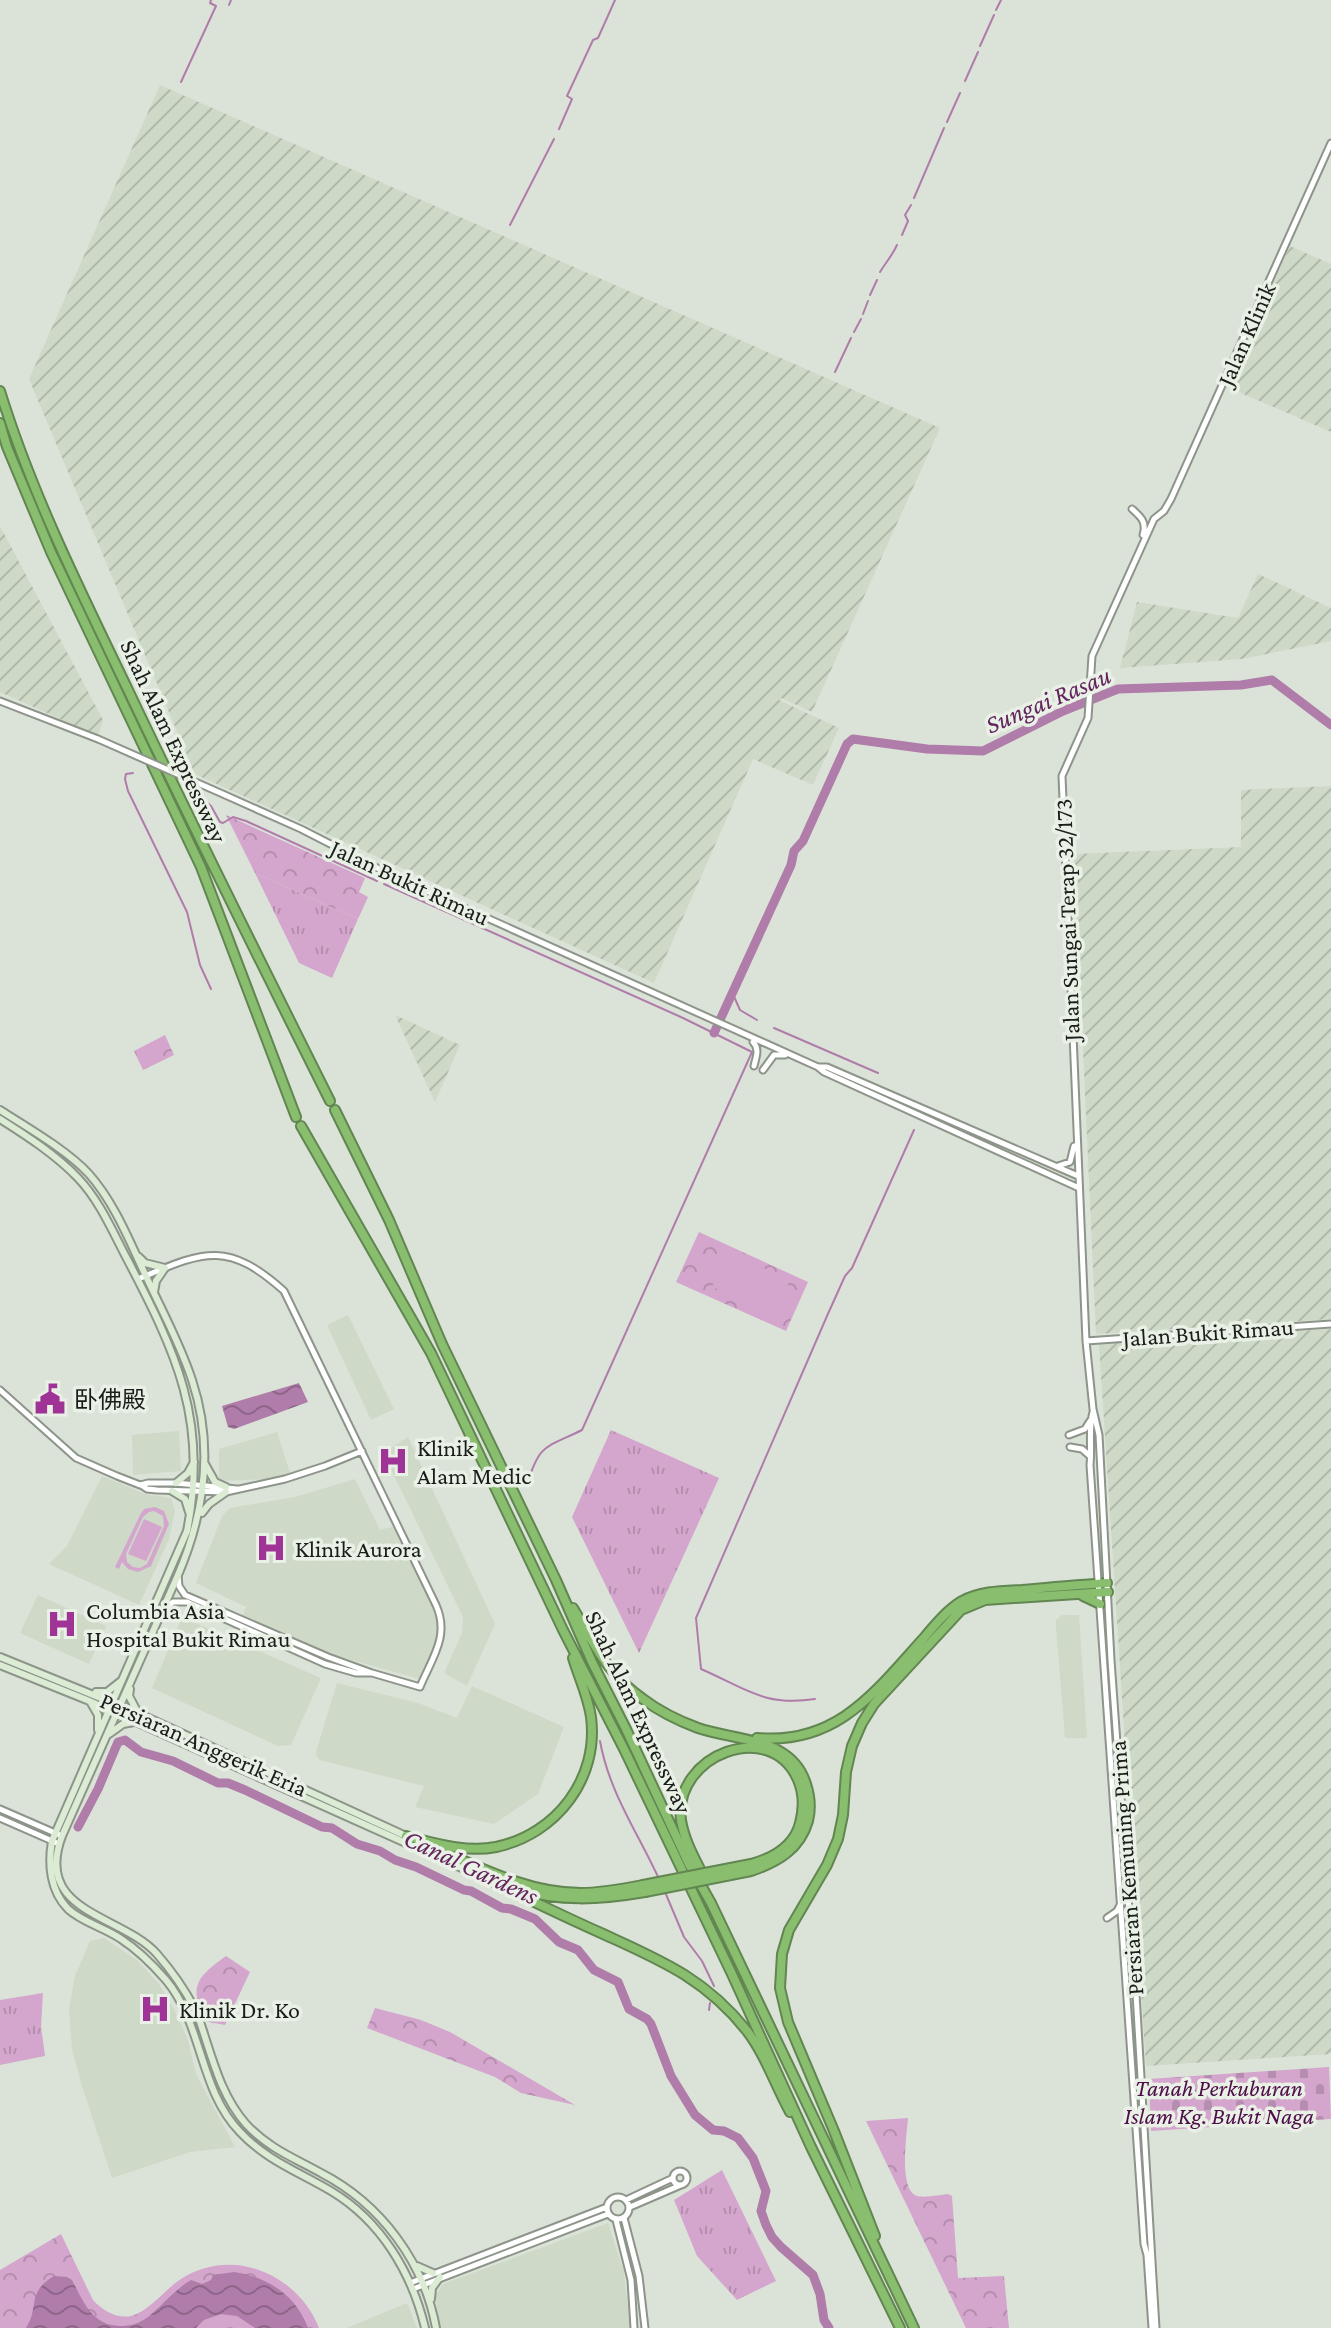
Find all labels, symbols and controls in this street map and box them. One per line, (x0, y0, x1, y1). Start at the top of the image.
street label: Jalan Klinik (1210, 278, 1281, 392)
street label: Shah Alam Expressway (115, 635, 233, 848)
water label: Sungai Rasau (981, 661, 1115, 739)
street label: Jalan Sungai Terap 32/173 (1049, 798, 1085, 1044)
street label: Jalan Bukit Rimau (325, 833, 494, 931)
street label: Jalan Bukit Rimau (1119, 1313, 1295, 1352)
public building icon: 卧佛殿 (33, 1382, 67, 1416)
place label: 卧佛殿 (74, 1386, 146, 1413)
place label: Klinik Alam Medic (417, 1434, 531, 1489)
hospital icon: Klinik Alam Medic (376, 1444, 410, 1478)
hospital icon: Klinik Aurora (254, 1531, 288, 1565)
place label: Klinik Aurora (295, 1535, 422, 1562)
place label: Columbia Asia Hospital Bukit Rimau (86, 1597, 291, 1652)
street label: Shah Alam Expressway (580, 1606, 698, 1819)
hospital icon: Columbia Asia Hospital Bukit Rimau (45, 1607, 79, 1641)
street label: Persiaran Anggerik Eria (96, 1686, 312, 1802)
street label: Persiaran Kemuning Prima (1104, 1740, 1148, 1996)
water label: Canal Gardens (399, 1823, 543, 1911)
hospital icon: Klinik Dr. Ko (138, 1992, 172, 2026)
place label: Klinik Dr. Ko (179, 1996, 300, 2023)
park label: Tanah Perkuburan Islam Kg. Bukit Naga (1124, 2074, 1314, 2129)

